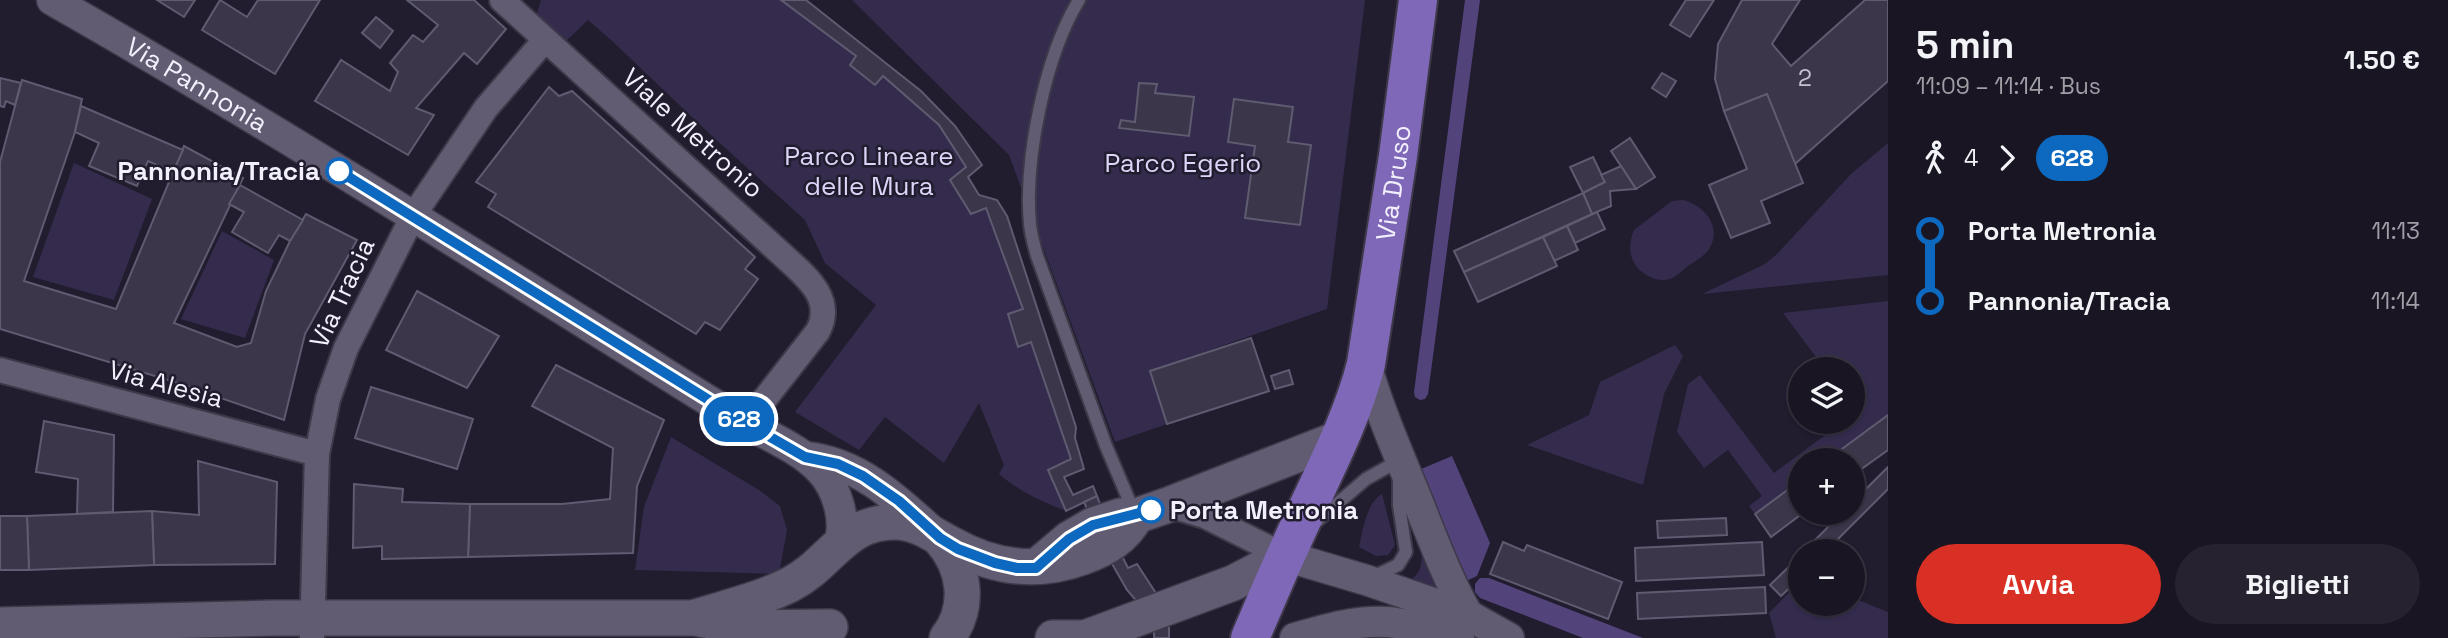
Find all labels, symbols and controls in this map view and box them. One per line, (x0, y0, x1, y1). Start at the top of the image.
text: 5 min (1916, 21, 2014, 69)
street label: Via Pannonia (120, 29, 274, 140)
text: 1.50 € (2344, 43, 2420, 77)
street label: Viale Metronio (615, 60, 771, 206)
house number: 2 (1798, 63, 1812, 93)
text: 11:09 – 11:14 · Bus (1916, 71, 2101, 101)
street label: Via Druso (1368, 123, 1419, 243)
park label: Parco Lineare delle Mura (784, 139, 954, 203)
icon: walk (1916, 139, 1954, 177)
icon: forward (1988, 139, 2026, 177)
text: 628 (2050, 142, 2094, 173)
text: 4 (1964, 143, 1978, 173)
park label: Parco Egerio (1105, 146, 1261, 180)
place label: Pannonia/Tracia (118, 154, 320, 188)
marker: Pannonia/Tracia (326, 158, 352, 184)
text: Porta Metronia (1968, 214, 2156, 248)
text: 11:13 (2371, 216, 2420, 246)
street label: Via Tracia (302, 232, 382, 353)
text: Pannonia/Tracia (1968, 284, 2170, 318)
text: 11:14 (2371, 286, 2420, 316)
street label: Via Alesia (105, 352, 227, 416)
map controls (1788, 357, 1865, 616)
button: layers (1788, 357, 1865, 434)
line badge: 628 (699, 396, 779, 442)
text: 628 (717, 403, 761, 434)
button: + (1788, 448, 1865, 525)
place label: Porta Metronia (1170, 493, 1358, 527)
marker: Porta Metronia (1138, 497, 1164, 523)
button: − (1788, 539, 1865, 616)
button: Avvia (1916, 544, 2161, 624)
button: Biglietti (2175, 544, 2420, 624)

